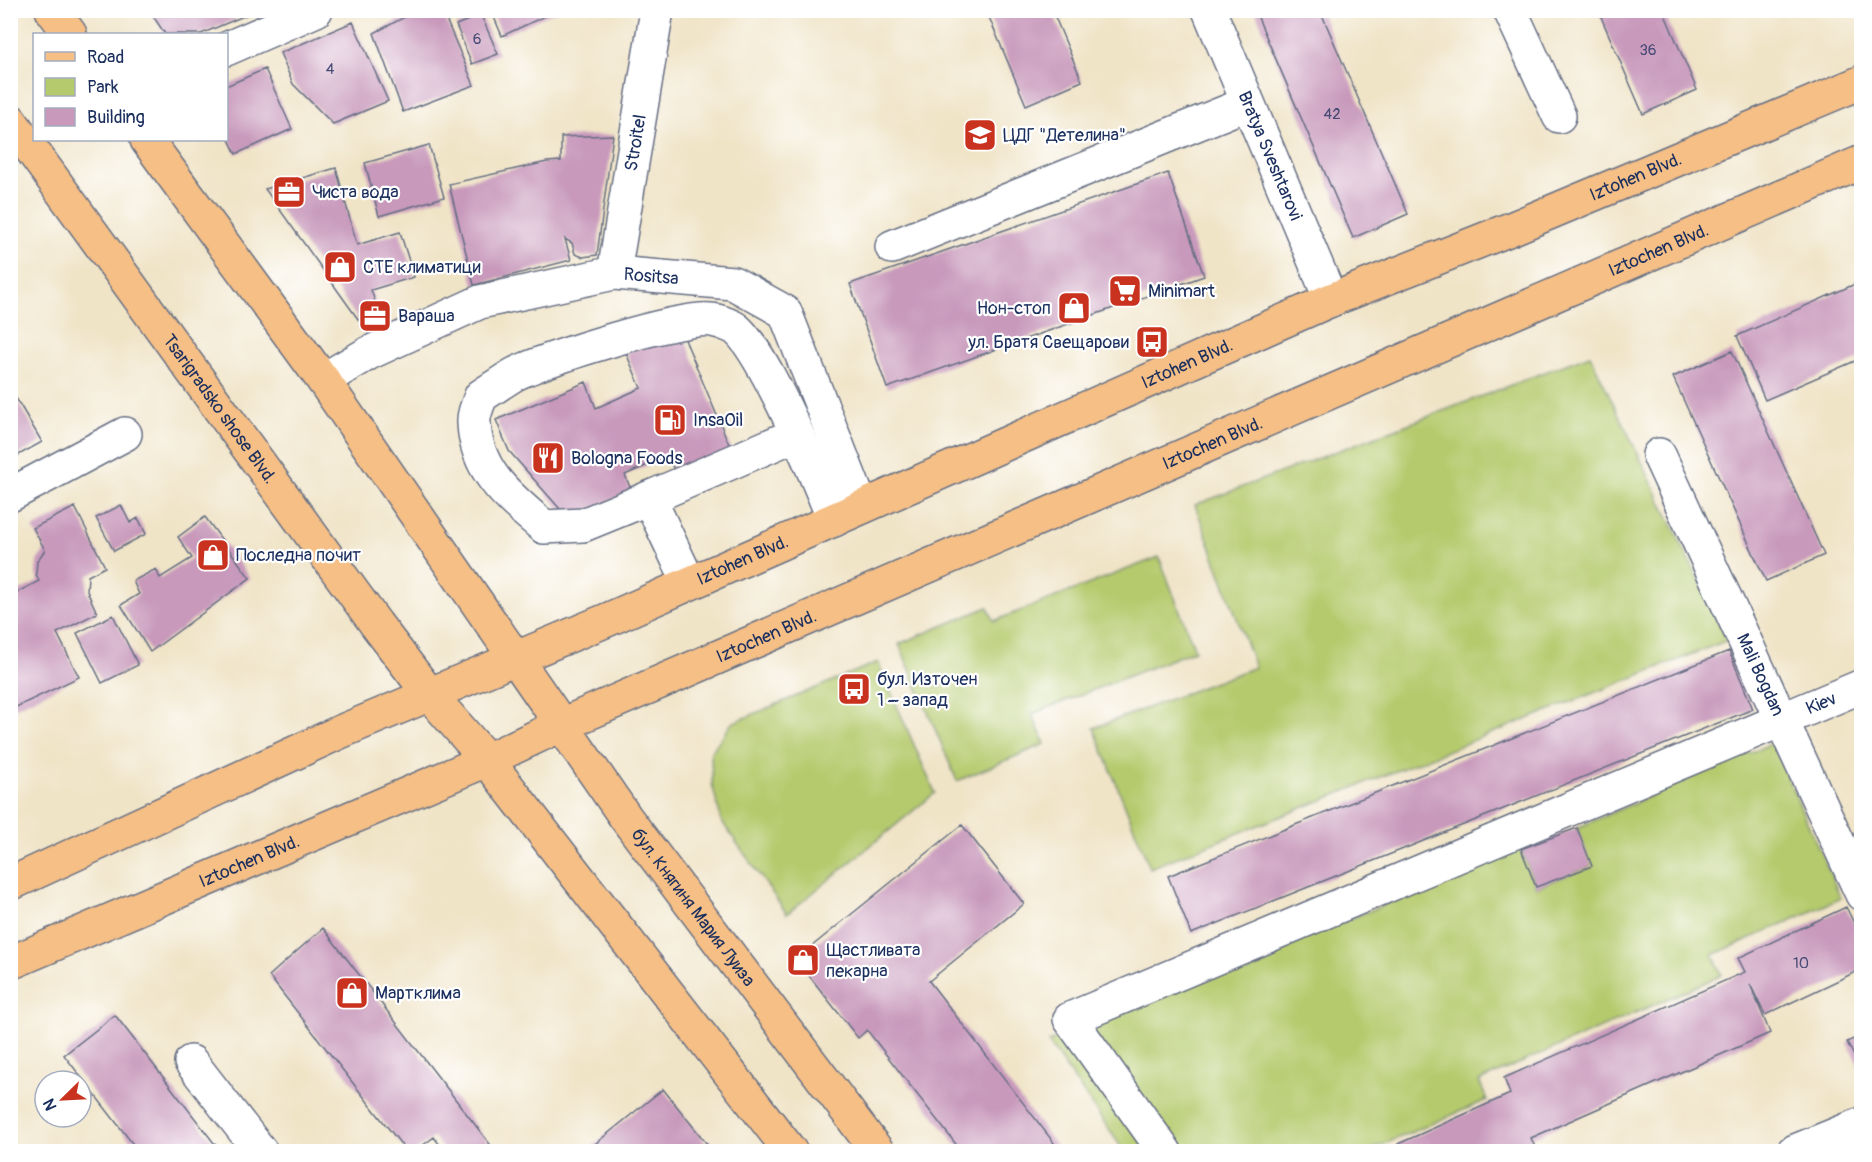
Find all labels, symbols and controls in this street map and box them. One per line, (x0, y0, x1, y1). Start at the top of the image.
house number: 6 (473, 30, 481, 49)
legend (33, 33, 228, 141)
house number: 36 (1639, 41, 1657, 60)
text: Road (87, 46, 124, 69)
house number: 4 (326, 60, 335, 79)
text: Park (87, 76, 119, 99)
street label: Bratya Sveshtarovi (1233, 87, 1308, 224)
house number: 42 (1323, 105, 1341, 124)
text: Building (87, 106, 145, 129)
street label: Stroitel (619, 113, 651, 173)
school or university icon: ЦДГ "Детелина" (962, 117, 998, 153)
place label: ЦДГ "Детелина" (1003, 124, 1126, 147)
street label: Iztohen Blvd. (1586, 147, 1685, 206)
office icon: Чиста вода (271, 174, 307, 210)
place label: Чиста вода (312, 181, 399, 204)
street label: Iztochen Blvd. (1605, 218, 1712, 282)
shop icon: СТЕ климатици (322, 249, 358, 285)
place label: СТЕ климатици (363, 256, 481, 279)
street label: Rositsa (623, 262, 680, 290)
supermarket icon: Minimart (1107, 273, 1143, 309)
place label: Minimart (1148, 280, 1216, 303)
shop icon: Нон-стоп (1056, 290, 1092, 326)
place label: Нон-стоп (977, 297, 1051, 320)
office icon: Вараша (357, 298, 393, 334)
place label: Вараша (398, 305, 455, 328)
bus stop icon: ул. Братя Свещарови (1134, 324, 1170, 360)
street label: Tsarigradsko shose Blvd. (158, 330, 282, 488)
place label: ул. Братя Свещарови (967, 331, 1129, 354)
street label: Iztohen Blvd. (1138, 333, 1236, 394)
fuel station icon: InsaOil (652, 402, 688, 438)
place label: InsaOil (693, 409, 743, 432)
street label: Iztochen Blvd. (1159, 411, 1266, 475)
restaurant icon: Bologna Foods (530, 440, 566, 476)
place label: Bologna Foods (571, 447, 682, 470)
street label: Iztohen Blvd. (693, 530, 792, 590)
shop icon: Последна почит (195, 537, 231, 573)
place label: Последна почит (236, 544, 361, 567)
street label: Iztochen Blvd. (713, 604, 820, 668)
street label: Mali Bogdan (1732, 630, 1790, 720)
place label: бул. Източен 1 – запад (877, 668, 977, 712)
bus stop icon: бул. Източен 1 – запад (836, 671, 872, 707)
street label: Kiev (1802, 687, 1840, 720)
street label: бул. Княгиня Мария Луиза (626, 823, 760, 991)
street label: Iztochen Blvd. (195, 830, 303, 893)
place label: Щастливата пекарна (826, 939, 920, 983)
shop icon: Щастливата пекарна (785, 942, 821, 978)
house number: 10 (1793, 954, 1809, 973)
shop icon: Мартклима (334, 975, 370, 1011)
place label: Мартклима (375, 982, 461, 1005)
north arrow (33, 1069, 93, 1129)
text: N (39, 1096, 62, 1114)

